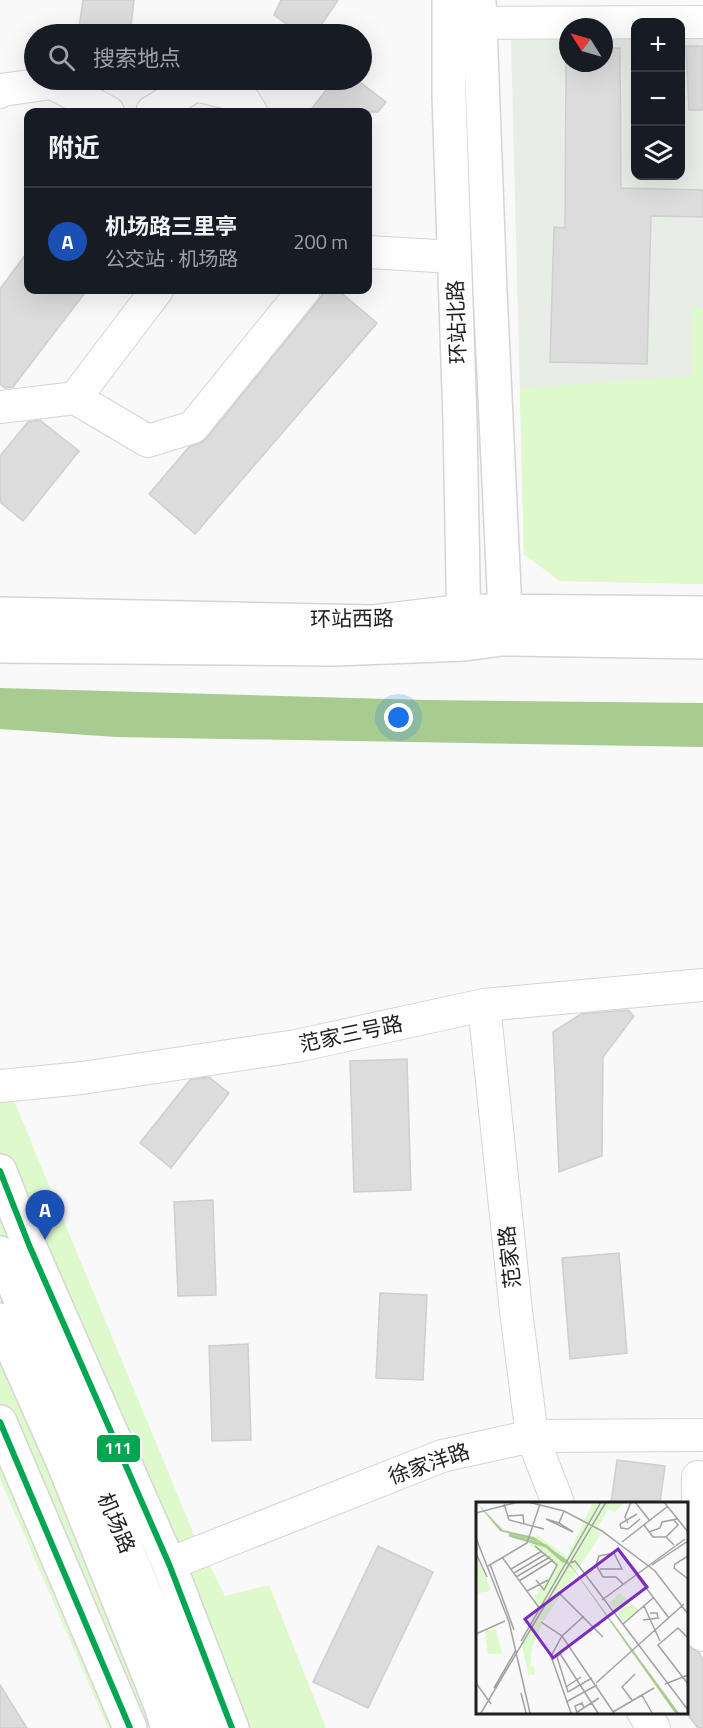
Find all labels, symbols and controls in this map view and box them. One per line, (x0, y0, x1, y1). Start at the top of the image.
north arrow (559, 18, 613, 72)
map controls (631, 18, 685, 180)
button: + (631, 18, 685, 72)
search box (24, 24, 372, 90)
icon: search (45, 41, 78, 74)
text: 搜索地点 (93, 41, 181, 75)
button: − (631, 72, 685, 126)
button: layers (631, 126, 685, 180)
text: 附近 (48, 128, 100, 167)
text: 机场路三里亭 (105, 209, 237, 243)
text: A (61, 226, 74, 257)
text: 200 m (293, 226, 348, 257)
text: 公交站 · 机场路 (105, 243, 238, 274)
street label: 环站北路 (439, 280, 473, 365)
street label: 环站西路 (310, 601, 394, 635)
your location (384, 703, 413, 732)
street label: 范家三号路 (296, 1006, 405, 1060)
pin: A (26, 1190, 64, 1240)
street label: 范家路 (490, 1224, 528, 1290)
line badge: 111 (96, 1434, 141, 1463)
street label: 徐家洋路 (384, 1434, 474, 1492)
text: 111 (105, 1436, 131, 1460)
street label: 机场路 (90, 1487, 144, 1558)
inset map (476, 1502, 688, 1713)

